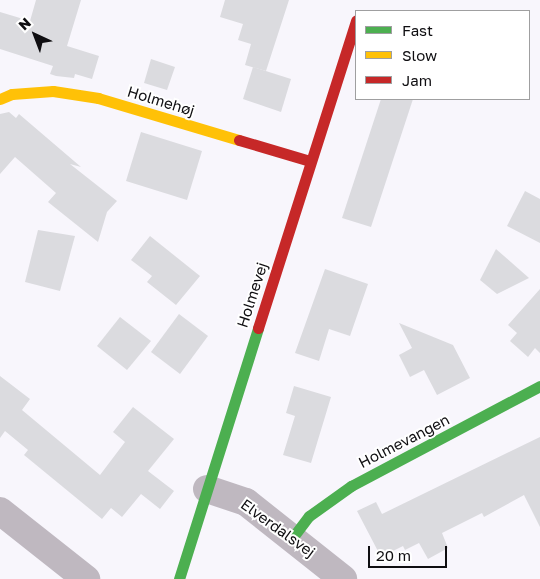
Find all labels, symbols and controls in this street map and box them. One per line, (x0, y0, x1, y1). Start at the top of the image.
north arrow (10, 10, 60, 60)
legend (355, 10, 530, 100)
text: N (15, 14, 34, 34)
text: Fast (402, 21, 433, 39)
text: Slow (402, 46, 437, 64)
text: Jam (402, 71, 432, 89)
street label: Holmehøj (125, 82, 197, 120)
street label: Holmevej (233, 260, 271, 330)
street label: Holmevangen (356, 410, 452, 472)
street label: Elverdalsvej (237, 495, 319, 561)
scale bar (370, 536, 449, 568)
text: 20 m (376, 546, 411, 564)

